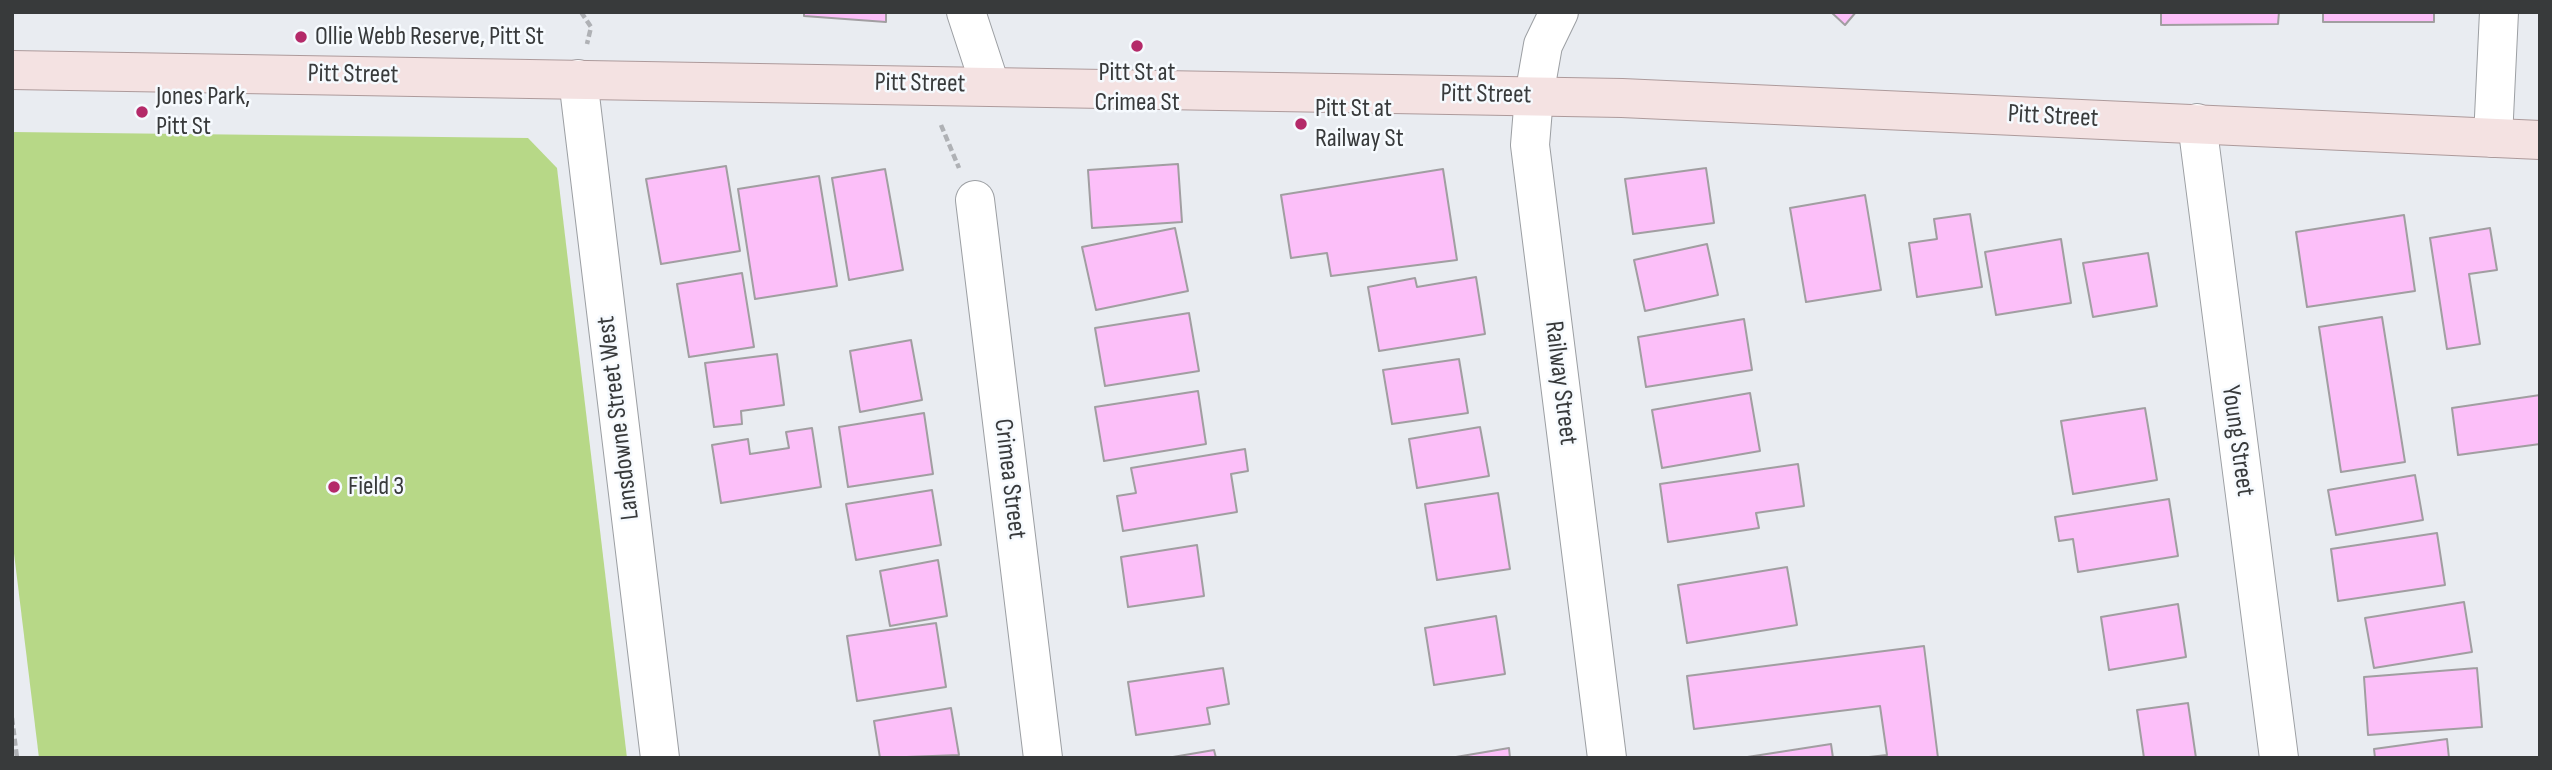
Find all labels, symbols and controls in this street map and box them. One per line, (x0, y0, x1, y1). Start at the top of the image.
place label: Ollie Webb Reserve, Pitt St (315, 21, 544, 53)
marker: Ollie Webb Reserve, Pitt St (293, 29, 309, 45)
marker: Pitt St at Crimea St (1129, 38, 1145, 54)
place label: Pitt St at Crimea St (1094, 57, 1180, 119)
street label: Pitt Street (307, 59, 399, 91)
street label: Pitt Street (874, 68, 966, 100)
street label: Pitt Street (1440, 79, 1532, 111)
place label: Jones Park, Pitt St (156, 81, 250, 142)
place label: Pitt St at Railway St (1315, 93, 1404, 154)
street label: Pitt Street (2007, 99, 2099, 135)
marker: Jones Park, Pitt St (134, 104, 150, 120)
marker: Pitt St at Railway St (1293, 116, 1309, 132)
street label: Lansdowne Street West (591, 314, 647, 522)
street label: Railway Street (1537, 319, 1583, 447)
street label: Young Street (2214, 384, 2260, 498)
street label: Crimea Street (986, 417, 1032, 541)
place label: Field 3 (348, 471, 404, 503)
marker: Field 3 (326, 479, 342, 495)

